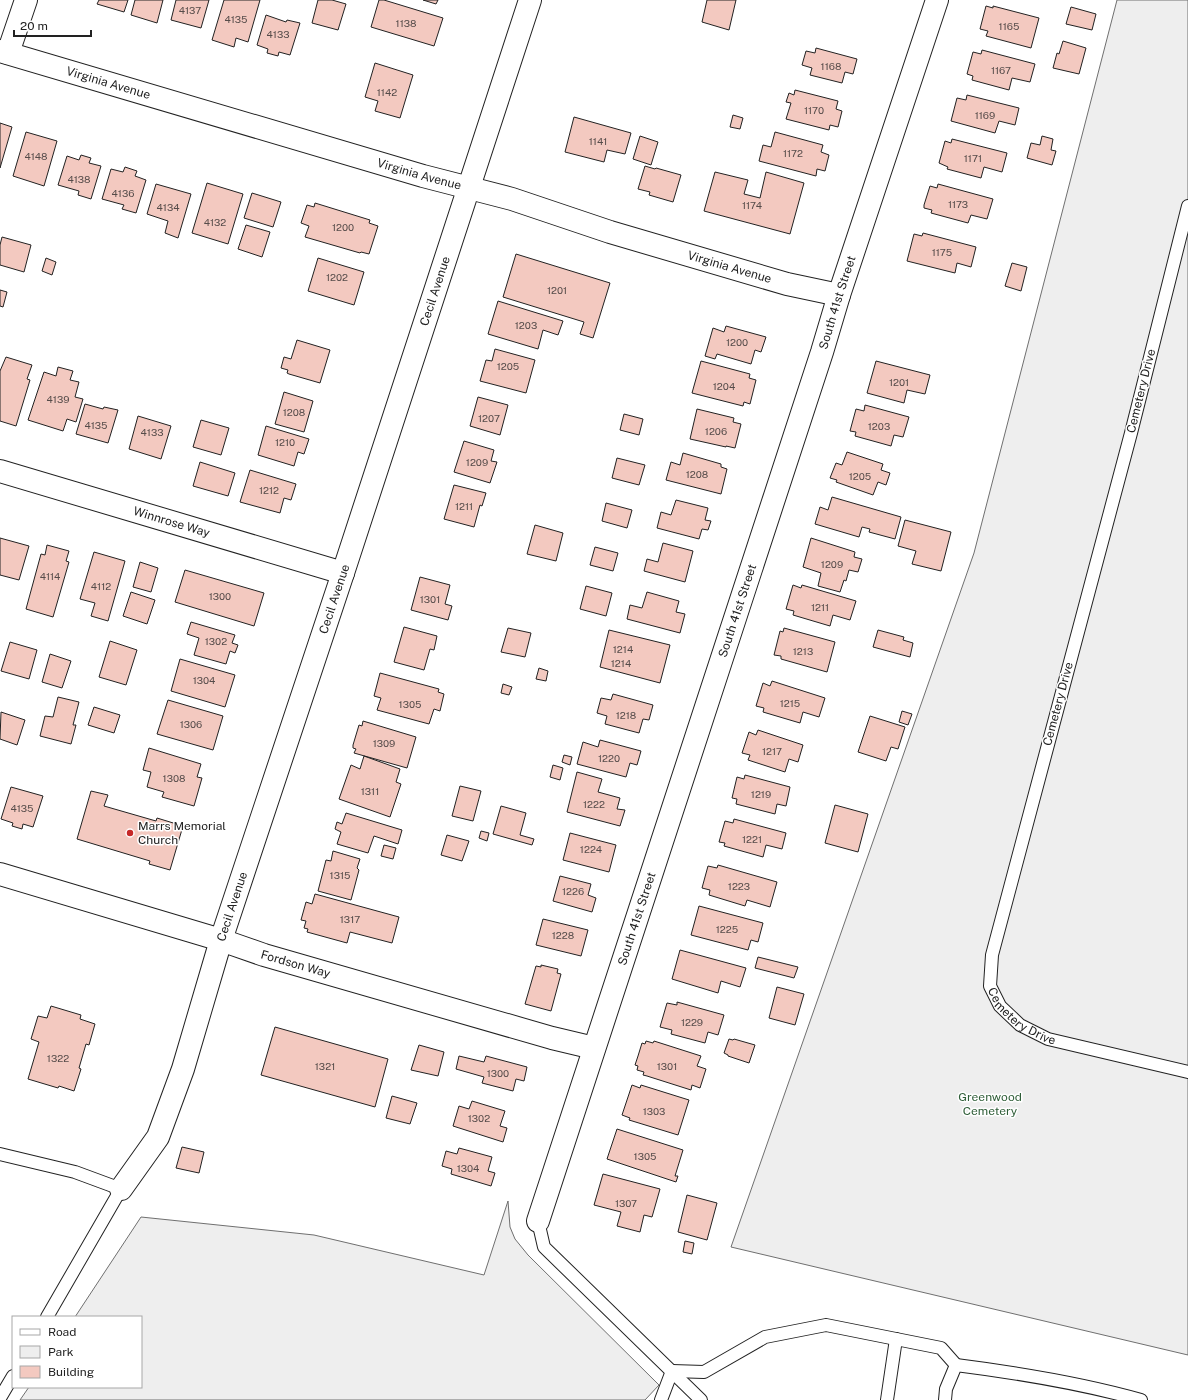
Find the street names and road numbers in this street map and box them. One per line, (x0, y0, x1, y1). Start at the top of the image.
street label: Virginia Avenue (65, 64, 152, 102)
street label: Virginia Avenue (375, 156, 463, 193)
street label: Virginia Avenue (686, 248, 773, 286)
street label: Cecil Avenue (417, 254, 453, 328)
street label: South 41st Street (816, 254, 859, 351)
street label: Cemetery Drive (1124, 347, 1158, 434)
street label: Winnrose Way (132, 504, 212, 540)
street label: Cecil Avenue (316, 562, 352, 636)
street label: South 41st Street (716, 562, 759, 659)
street label: Cemetery Drive (1040, 660, 1076, 747)
street label: Cecil Avenue (214, 870, 250, 943)
street label: South 41st Street (615, 870, 659, 967)
street label: Fordson Way (259, 947, 333, 981)
street label: Cemetery Drive (985, 985, 1057, 1048)

